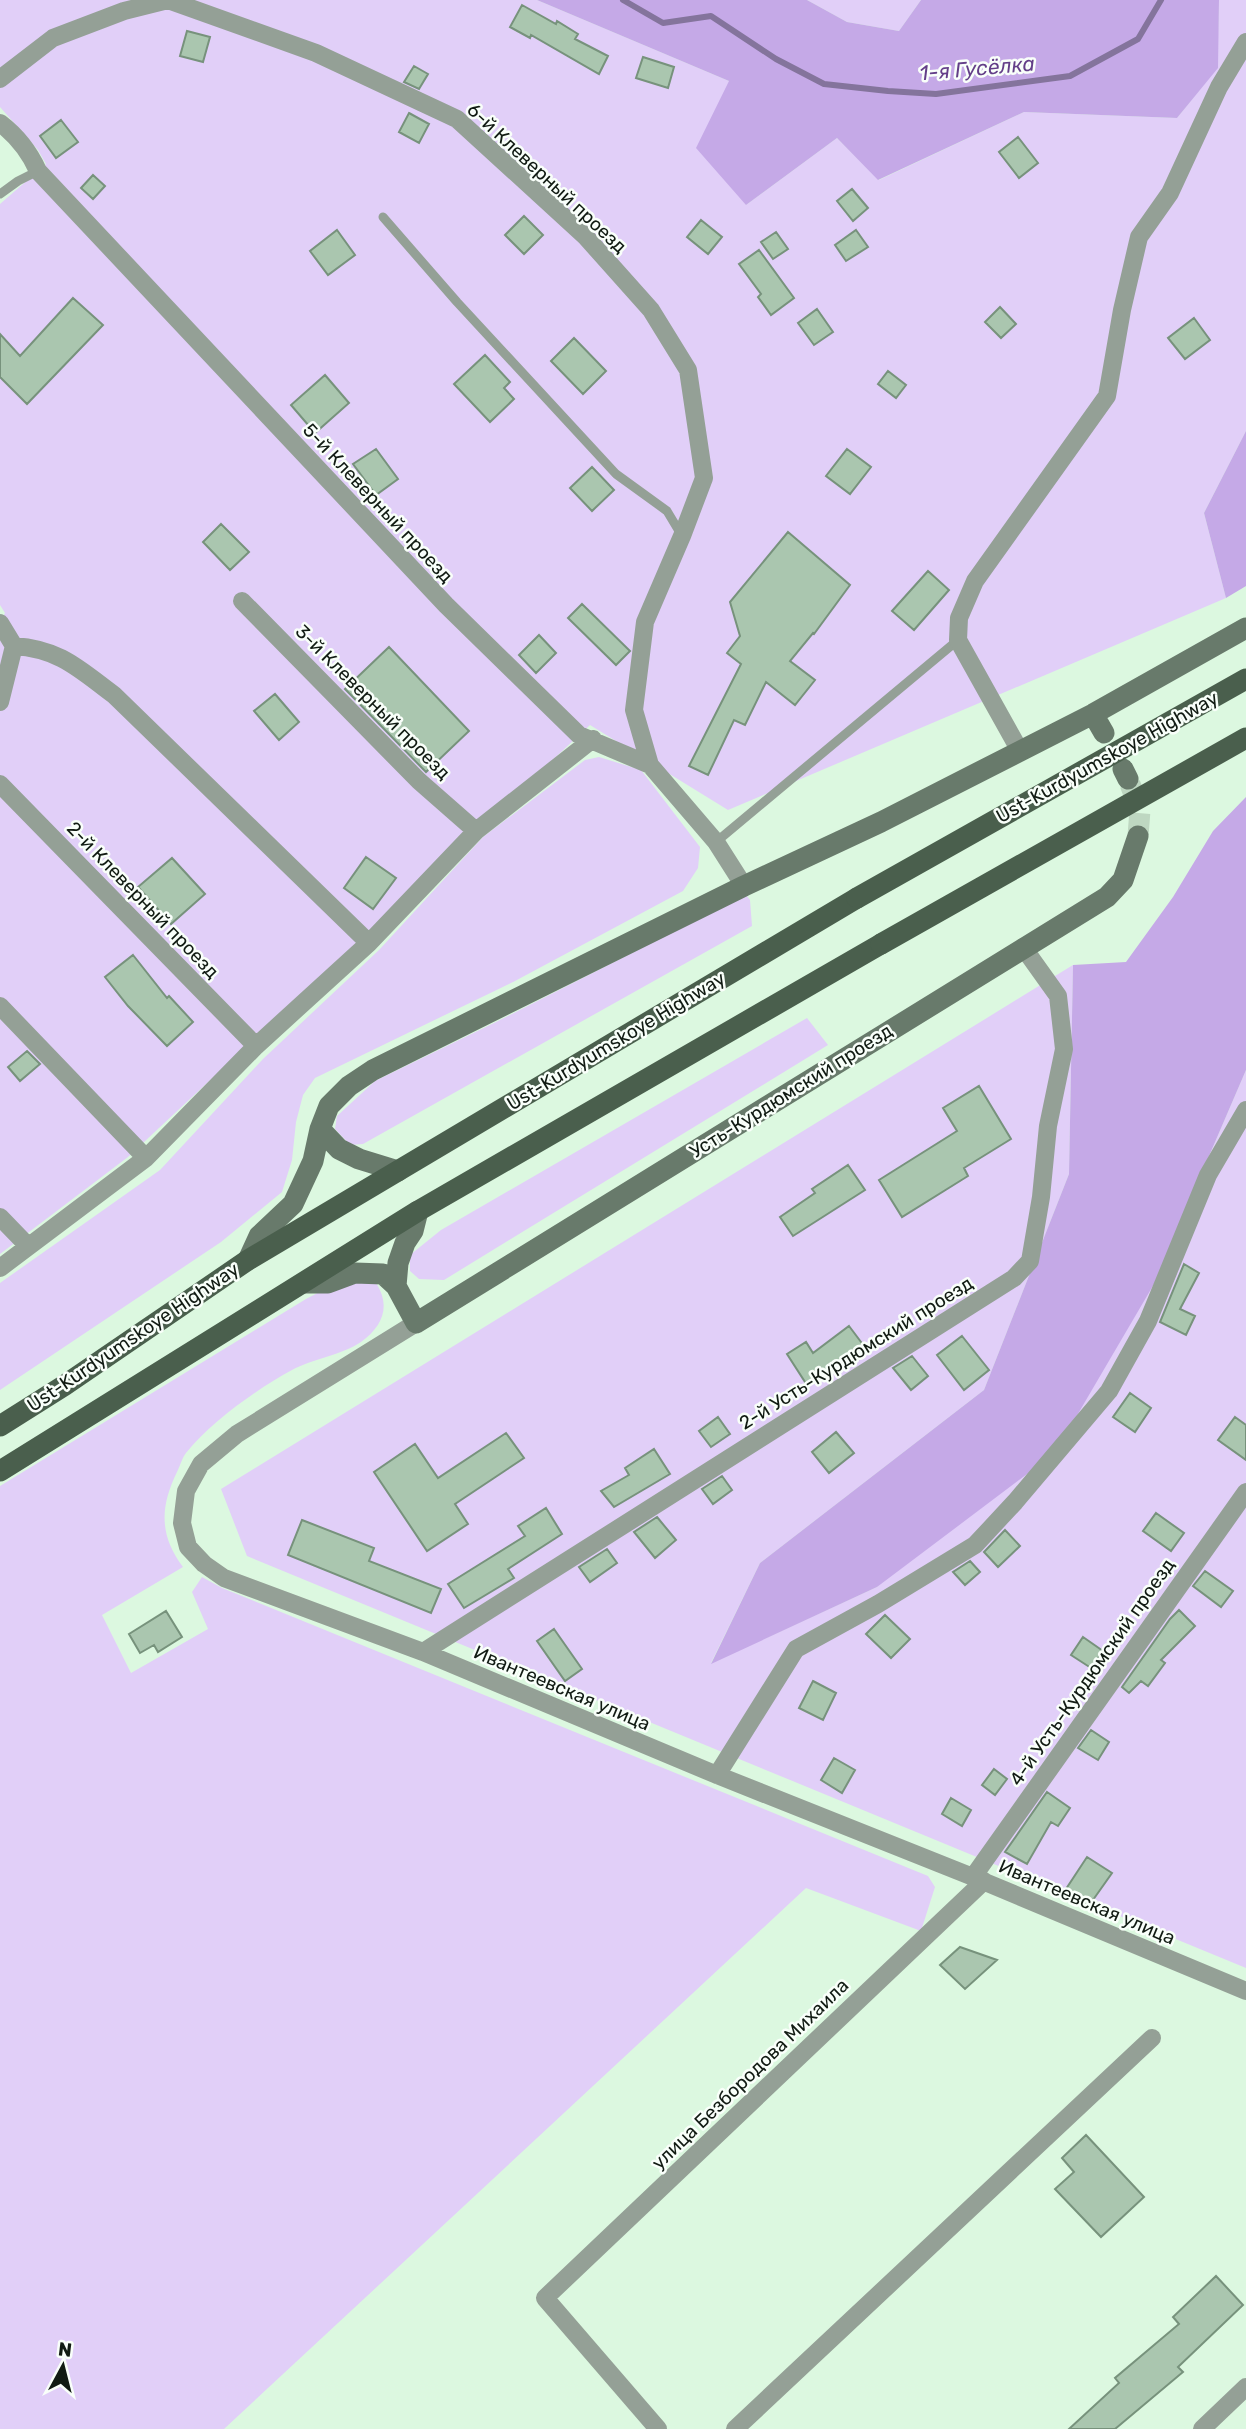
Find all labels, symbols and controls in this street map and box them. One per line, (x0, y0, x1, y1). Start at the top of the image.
water label: 1-я Гусёлка (918, 51, 1036, 85)
street label: 6-й Клеверный проезд (462, 98, 632, 258)
street label: 5-й Клеверный проезд (298, 418, 458, 588)
street label: 3-й Клеверный проезд (291, 620, 455, 784)
street label: Ust-Kurdyumskoye Highway (992, 686, 1222, 828)
street label: 2-й Клеверный проезд (62, 817, 224, 983)
street label: Ust-Kurdyumskoye Highway (503, 967, 729, 1115)
street label: Усть-Курдюмский проезд (685, 1019, 897, 1163)
street label: Ust-Kurdyumskoye Highway (23, 1257, 243, 1417)
street label: 2-й Усть-Курдюмский проезд (735, 1271, 977, 1435)
street label: 4-й Усть-Курдюмский проезд (1005, 1554, 1179, 1790)
street label: Ивантеевская улица (470, 1640, 654, 1736)
street label: Ивантеевская улица (995, 1854, 1179, 1950)
street label: улица Безбородова Михаила (647, 1974, 853, 2174)
north arrow (28, 2331, 98, 2401)
text: N (57, 2337, 73, 2362)

